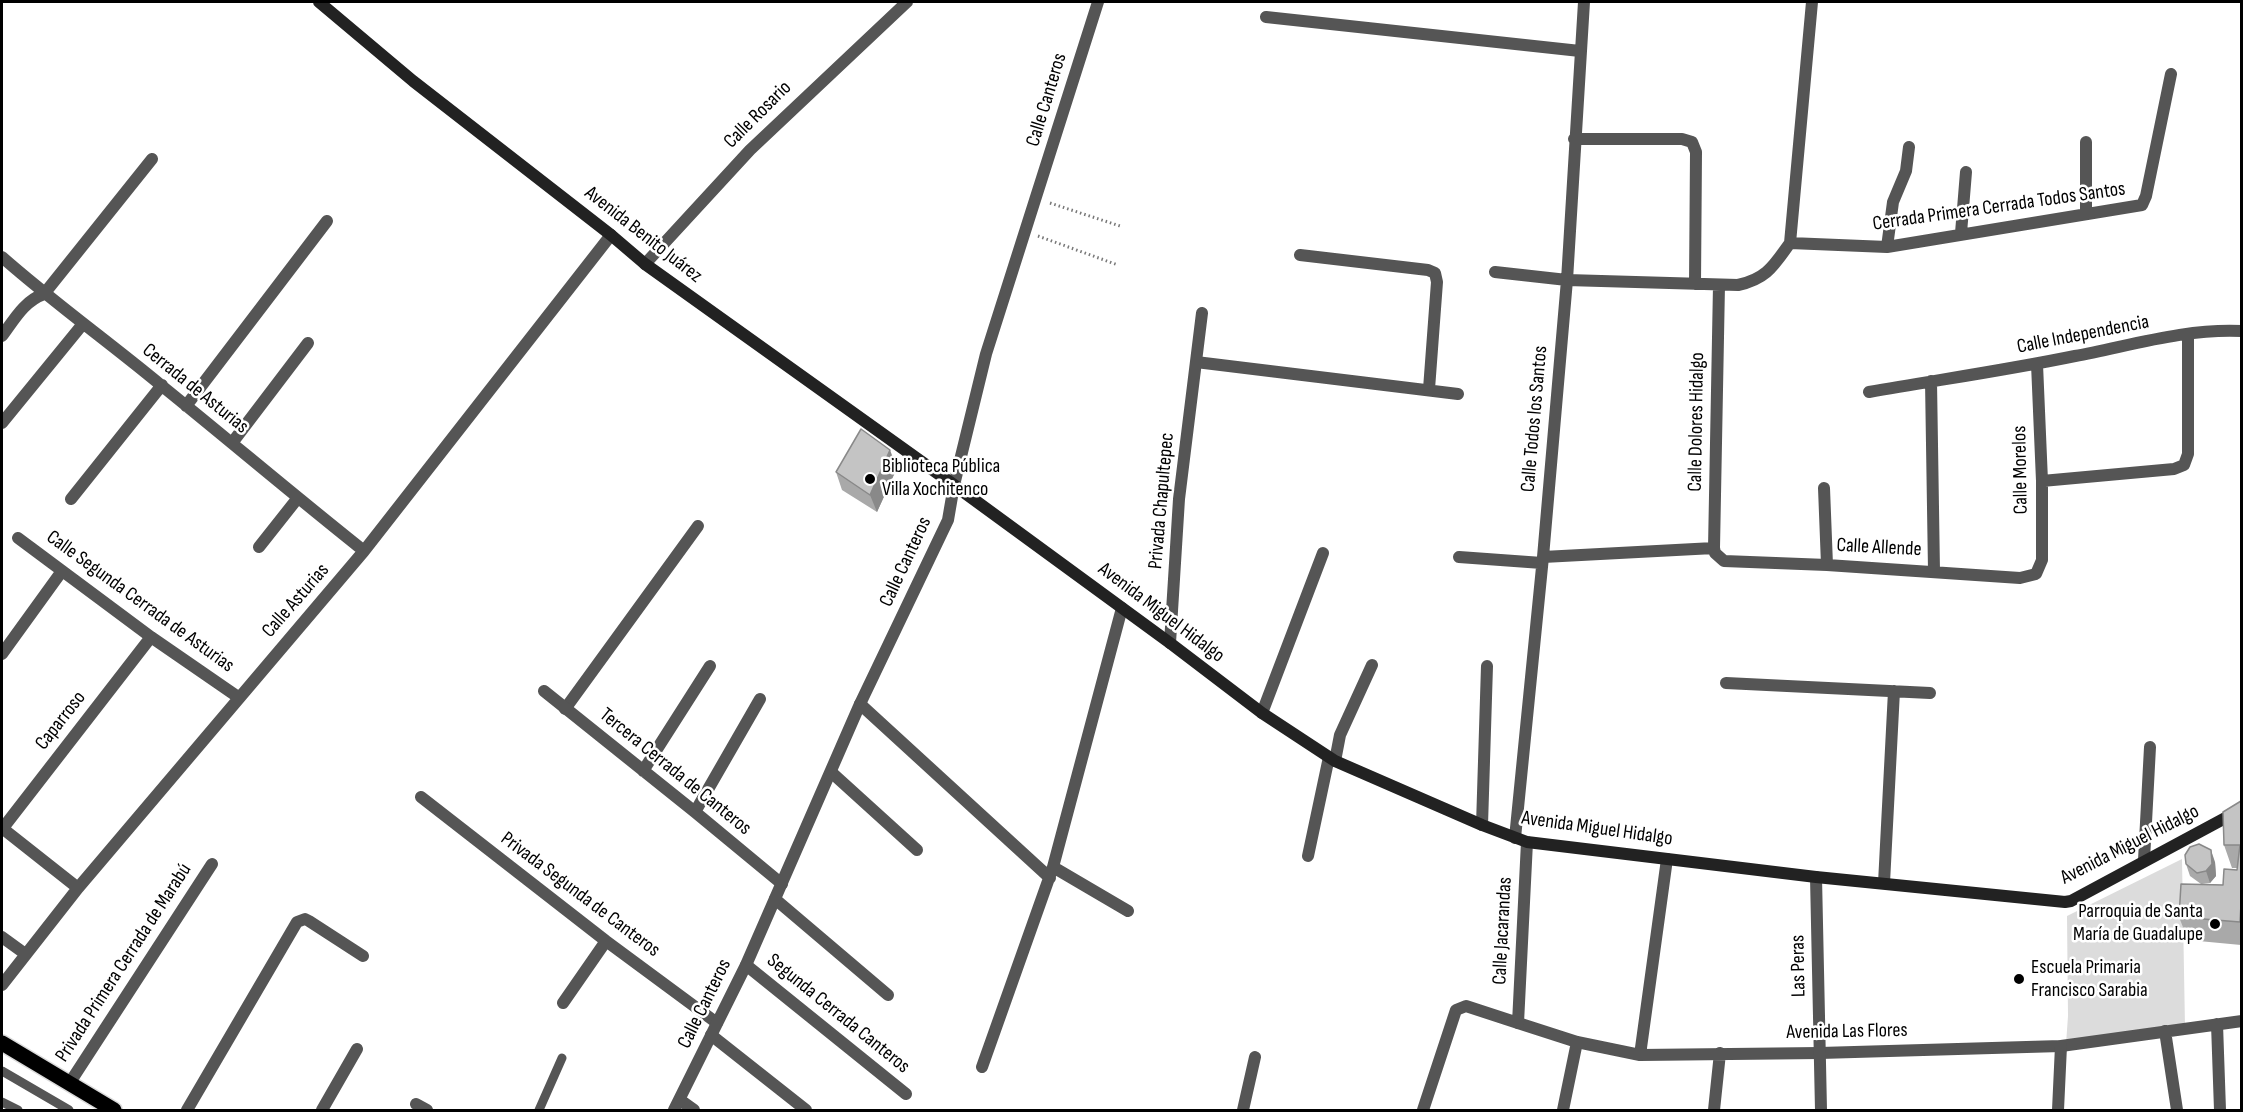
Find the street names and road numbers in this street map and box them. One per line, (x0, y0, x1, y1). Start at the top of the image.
street label: Calle Canteros (1021, 50, 1073, 150)
street label: Calle Rosario (719, 76, 797, 154)
street label: Cerrada Primera Cerrada Todos Santos (1871, 177, 2127, 237)
street label: Avenida Benito Juárez (579, 182, 707, 288)
street label: Calle Independencia (2015, 310, 2151, 360)
street label: Cerrada de Asturias (137, 339, 253, 439)
street label: Calle Todos los Santos (1517, 345, 1553, 493)
street label: Calle Dolores Hidalgo (1684, 352, 1710, 492)
street label: Calle Morelos (2008, 426, 2034, 514)
street label: Privada Chapultepec (1144, 432, 1180, 570)
street label: Calle Canteros (875, 513, 937, 611)
street label: Calle Segunda Cerrada de Asturias (41, 526, 239, 678)
street label: Calle Allende (1836, 534, 1922, 562)
street label: Avenida Miguel Hidalgo (1093, 558, 1229, 668)
street label: Calle Asturias (257, 559, 335, 643)
street label: Caparroso (31, 687, 91, 755)
street label: Tercera Cerrada de Canteros (594, 703, 756, 841)
street label: Avenida Miguel Hidalgo (2057, 800, 2203, 890)
street label: Avenida Miguel Hidalgo (1520, 807, 1674, 851)
street label: Privada Segunda de Canteros (496, 827, 664, 963)
street label: Privada Primera Cerrada de Marabú (51, 859, 197, 1067)
street label: Calle Jacarandas (1488, 877, 1518, 985)
street label: Las Peras (1786, 935, 1812, 997)
street label: Segunda Cerrada Canteros (762, 949, 914, 1079)
street label: Calle Canteros (673, 955, 737, 1053)
street label: Avenida Las Flores (1786, 1019, 1908, 1045)

